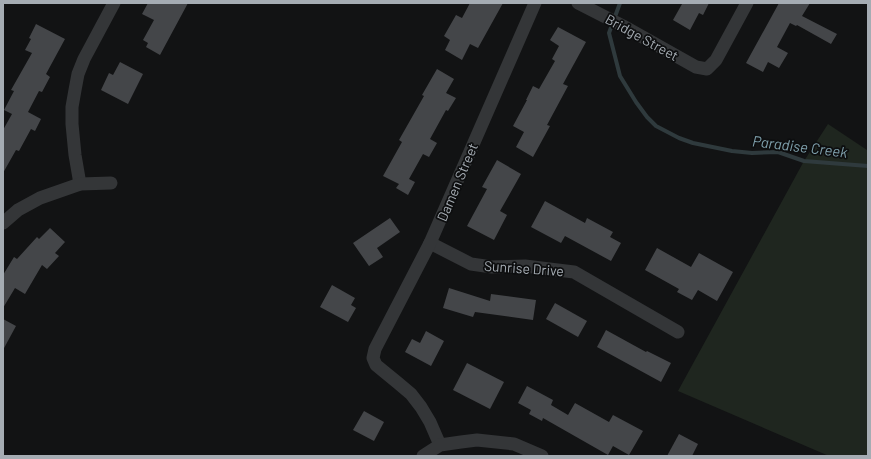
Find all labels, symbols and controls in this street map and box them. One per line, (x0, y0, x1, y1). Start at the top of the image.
street label: Bridge Street (602, 10, 682, 64)
water label: Paradise Creek (751, 131, 849, 161)
street label: Damen Street (433, 140, 481, 224)
street label: Sunrise Drive (483, 257, 565, 279)

